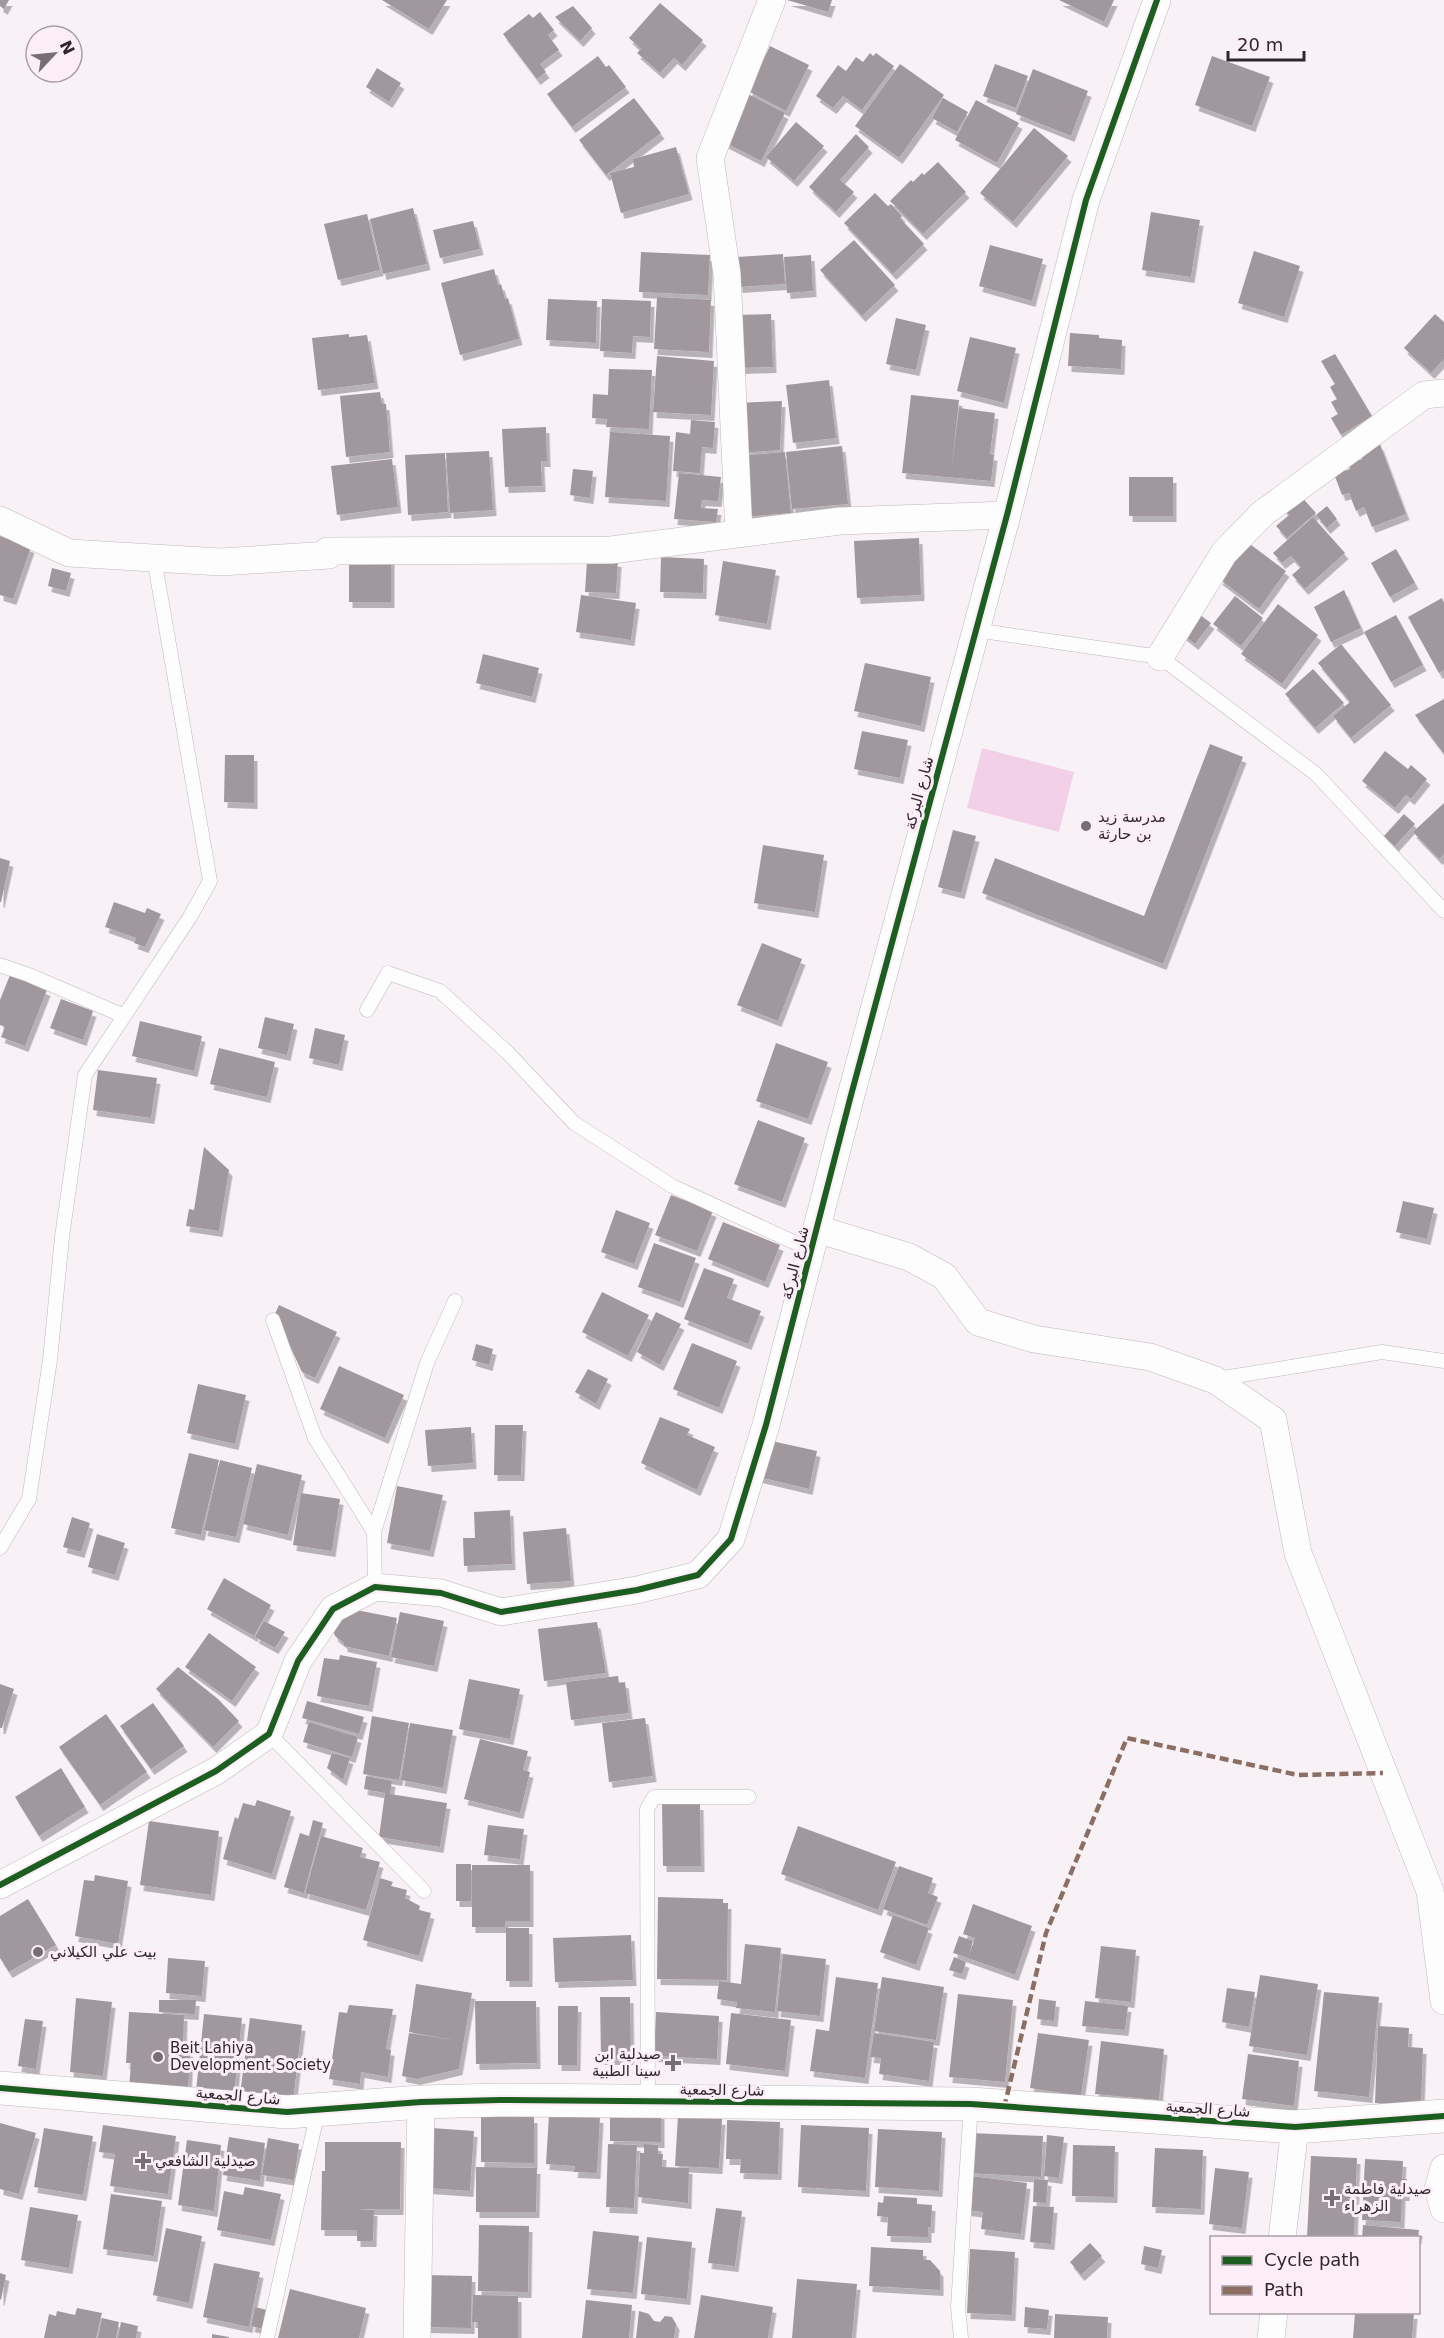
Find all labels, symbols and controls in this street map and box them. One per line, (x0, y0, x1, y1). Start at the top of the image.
north arrow (24, 24, 84, 84)
scale bar (1228, 24, 1304, 62)
text: 20 m (1237, 34, 1283, 55)
text: N (56, 37, 79, 58)
street label: شارع البركة (901, 755, 937, 831)
place label: مدرسة زيد بن حارثة (1098, 808, 1166, 843)
marker: مدرسة زيد بن حارثة (1079, 819, 1093, 833)
street label: شارع البركة (777, 1225, 813, 1301)
place label: بيت علي الكيلاني (50, 1943, 157, 1962)
marker: بيت علي الكيلاني (31, 1945, 45, 1959)
place label: Beit Lahiya Development Society (170, 2039, 331, 2074)
place label: صيدلية ابن سينا الطبية (592, 2045, 661, 2080)
marker: Beit Lahiya Development Society (151, 2050, 165, 2064)
marker: صيدلية ابن سينا الطبية (666, 2056, 680, 2070)
street label: شارع الجمعية (679, 2080, 765, 2100)
street label: شارع الجمعية (195, 2083, 281, 2109)
street label: شارع الجمعية (1165, 2097, 1251, 2121)
place label: صيدلية الشافعي (155, 2152, 256, 2171)
marker: صيدلية الشافعي (136, 2154, 150, 2168)
place label: صيدلية فاطمة الزهراء (1344, 2180, 1431, 2215)
marker: صيدلية فاطمة الزهراء (1325, 2191, 1339, 2205)
legend (1210, 2236, 1420, 2314)
text: Cycle path (1264, 2249, 1360, 2270)
text: Path (1264, 2279, 1304, 2300)

